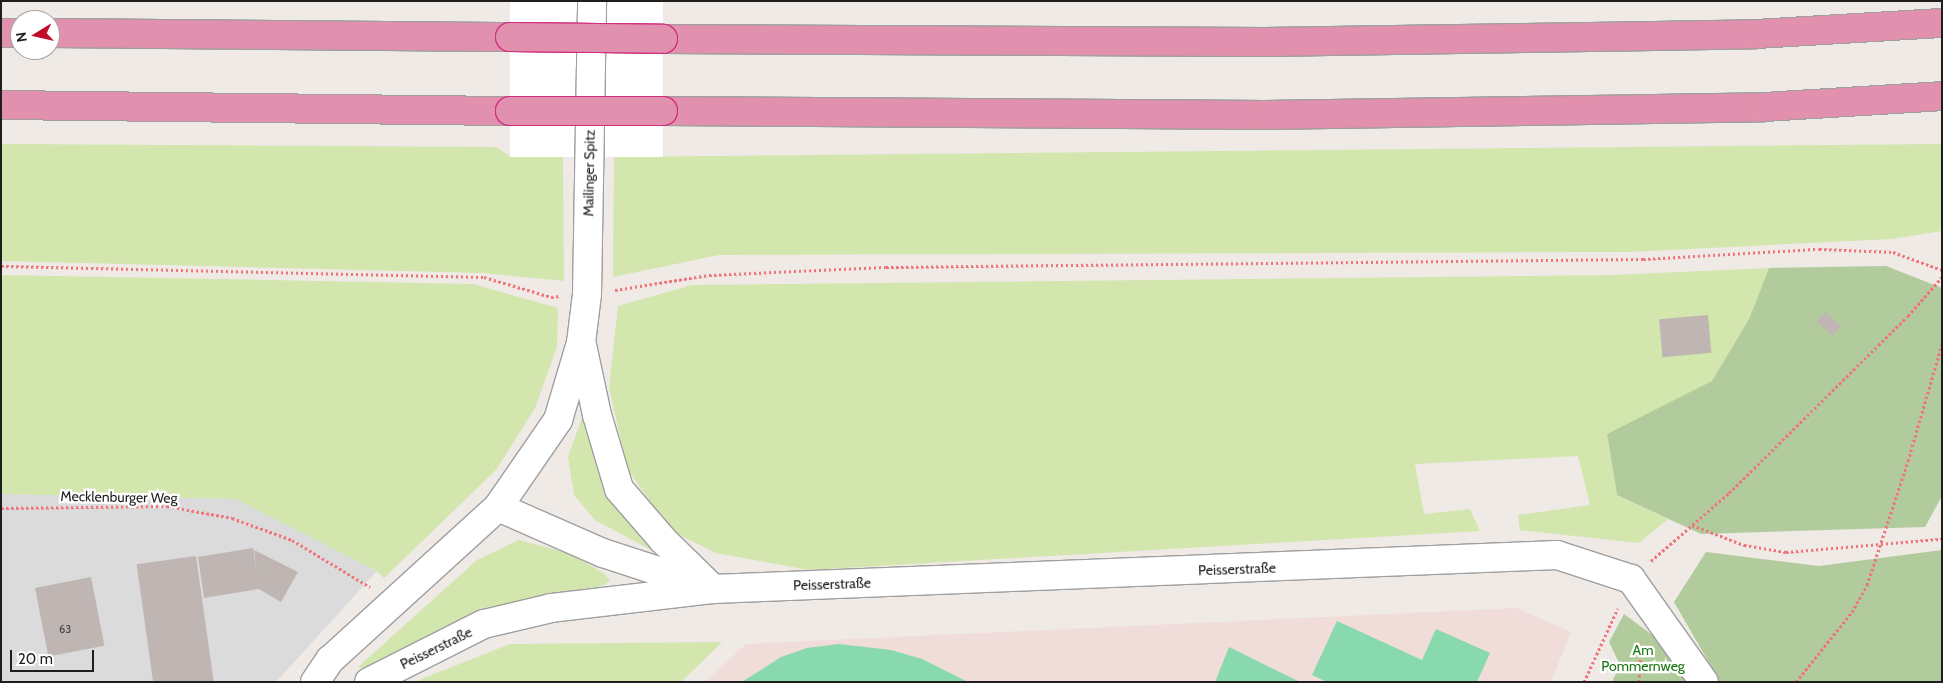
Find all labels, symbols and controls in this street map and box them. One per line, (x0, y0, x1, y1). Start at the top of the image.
north arrow (10, 10, 60, 60)
text: N (12, 31, 31, 43)
street label: Mailinger Spitz (580, 129, 598, 217)
street label: Mecklenburger Weg (60, 488, 178, 506)
street label: Peisserstraße (1198, 559, 1276, 579)
street label: Peisserstraße (793, 574, 871, 594)
house number: 63 (59, 622, 71, 636)
street label: Peisserstraße (397, 623, 475, 673)
scale bar (12, 640, 96, 672)
park label: Am Pommernweg (1601, 642, 1685, 674)
text: 20 m (18, 650, 53, 668)

